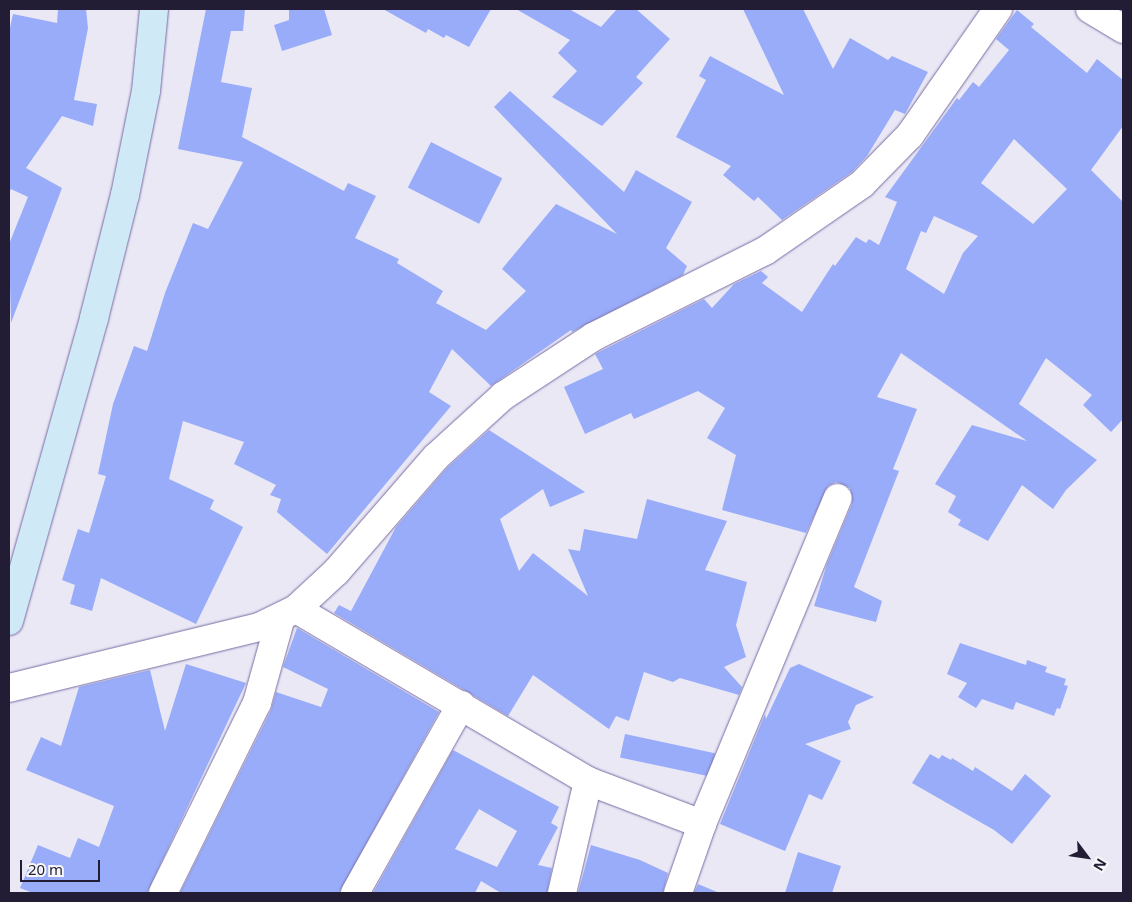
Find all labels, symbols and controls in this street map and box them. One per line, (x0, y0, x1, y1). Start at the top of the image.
north arrow (1062, 832, 1112, 882)
scale bar (22, 850, 102, 882)
text: N (1089, 855, 1111, 875)
text: 20 m (28, 859, 63, 879)

